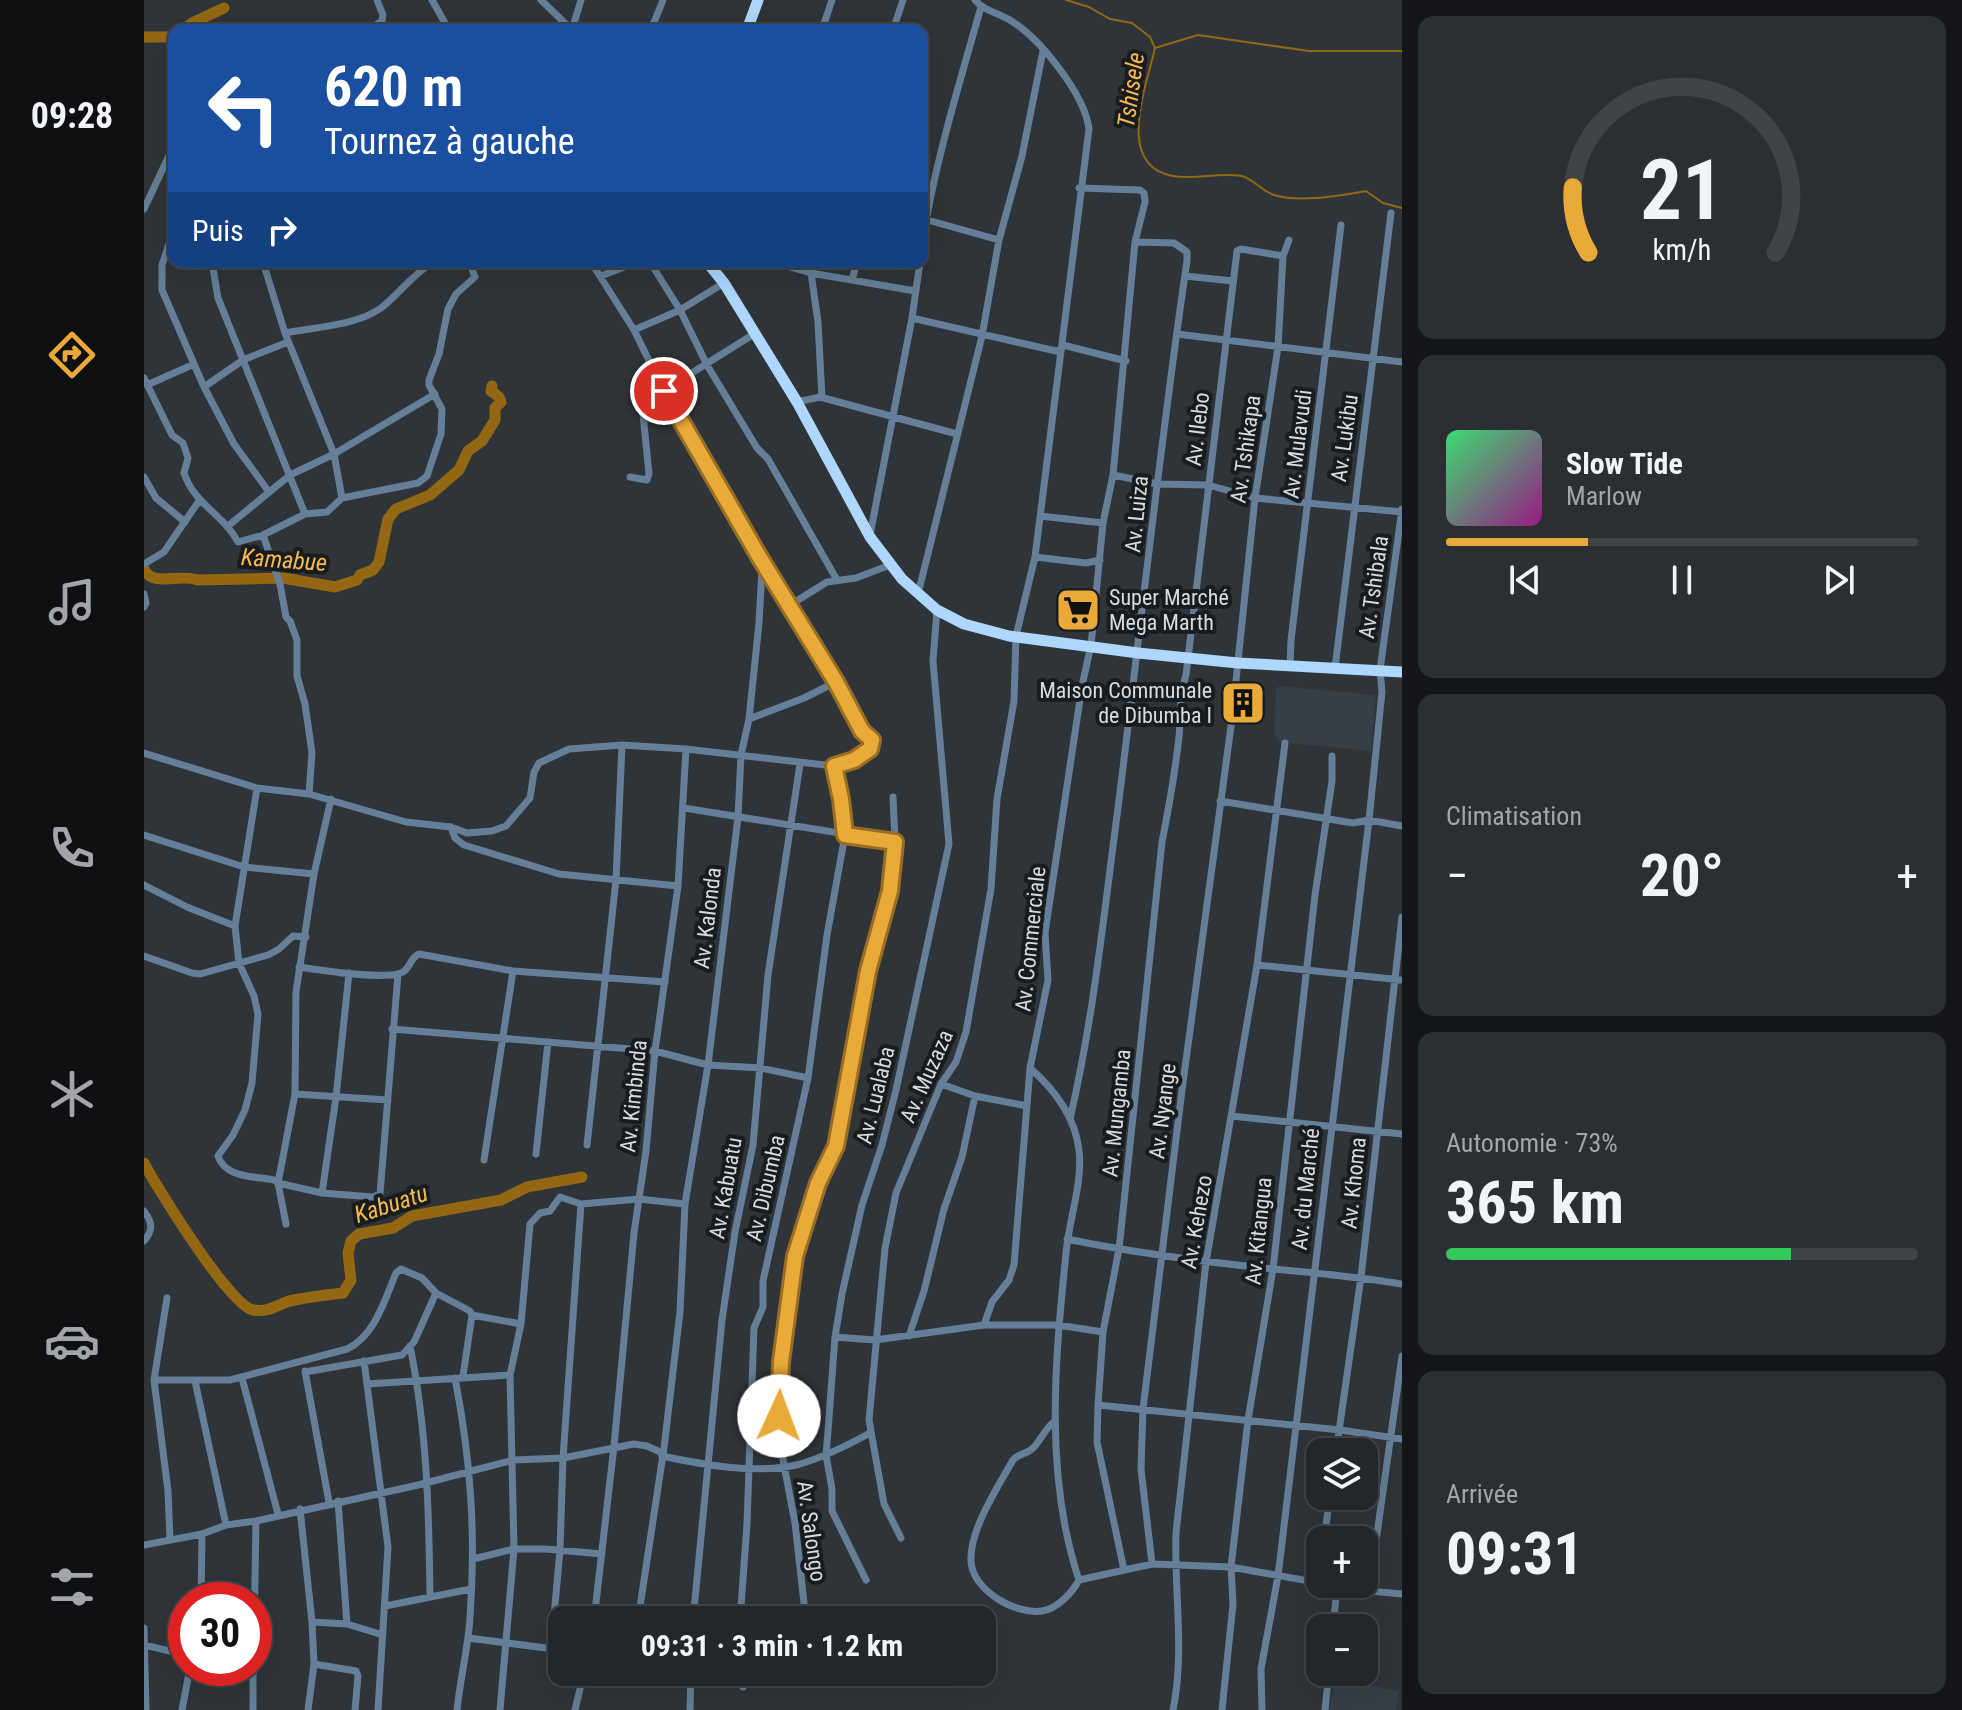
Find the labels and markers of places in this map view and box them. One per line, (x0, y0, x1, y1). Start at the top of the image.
pin (630, 357, 698, 425)
place label: Super Marché Mega Marth (1109, 585, 1229, 635)
supermarket icon: Super Marché Mega Marth (1054, 586, 1102, 634)
place label: Maison Communale de Dibumba I (1039, 678, 1212, 728)
building icon: Maison Communale de Dibumba I (1219, 679, 1267, 727)

